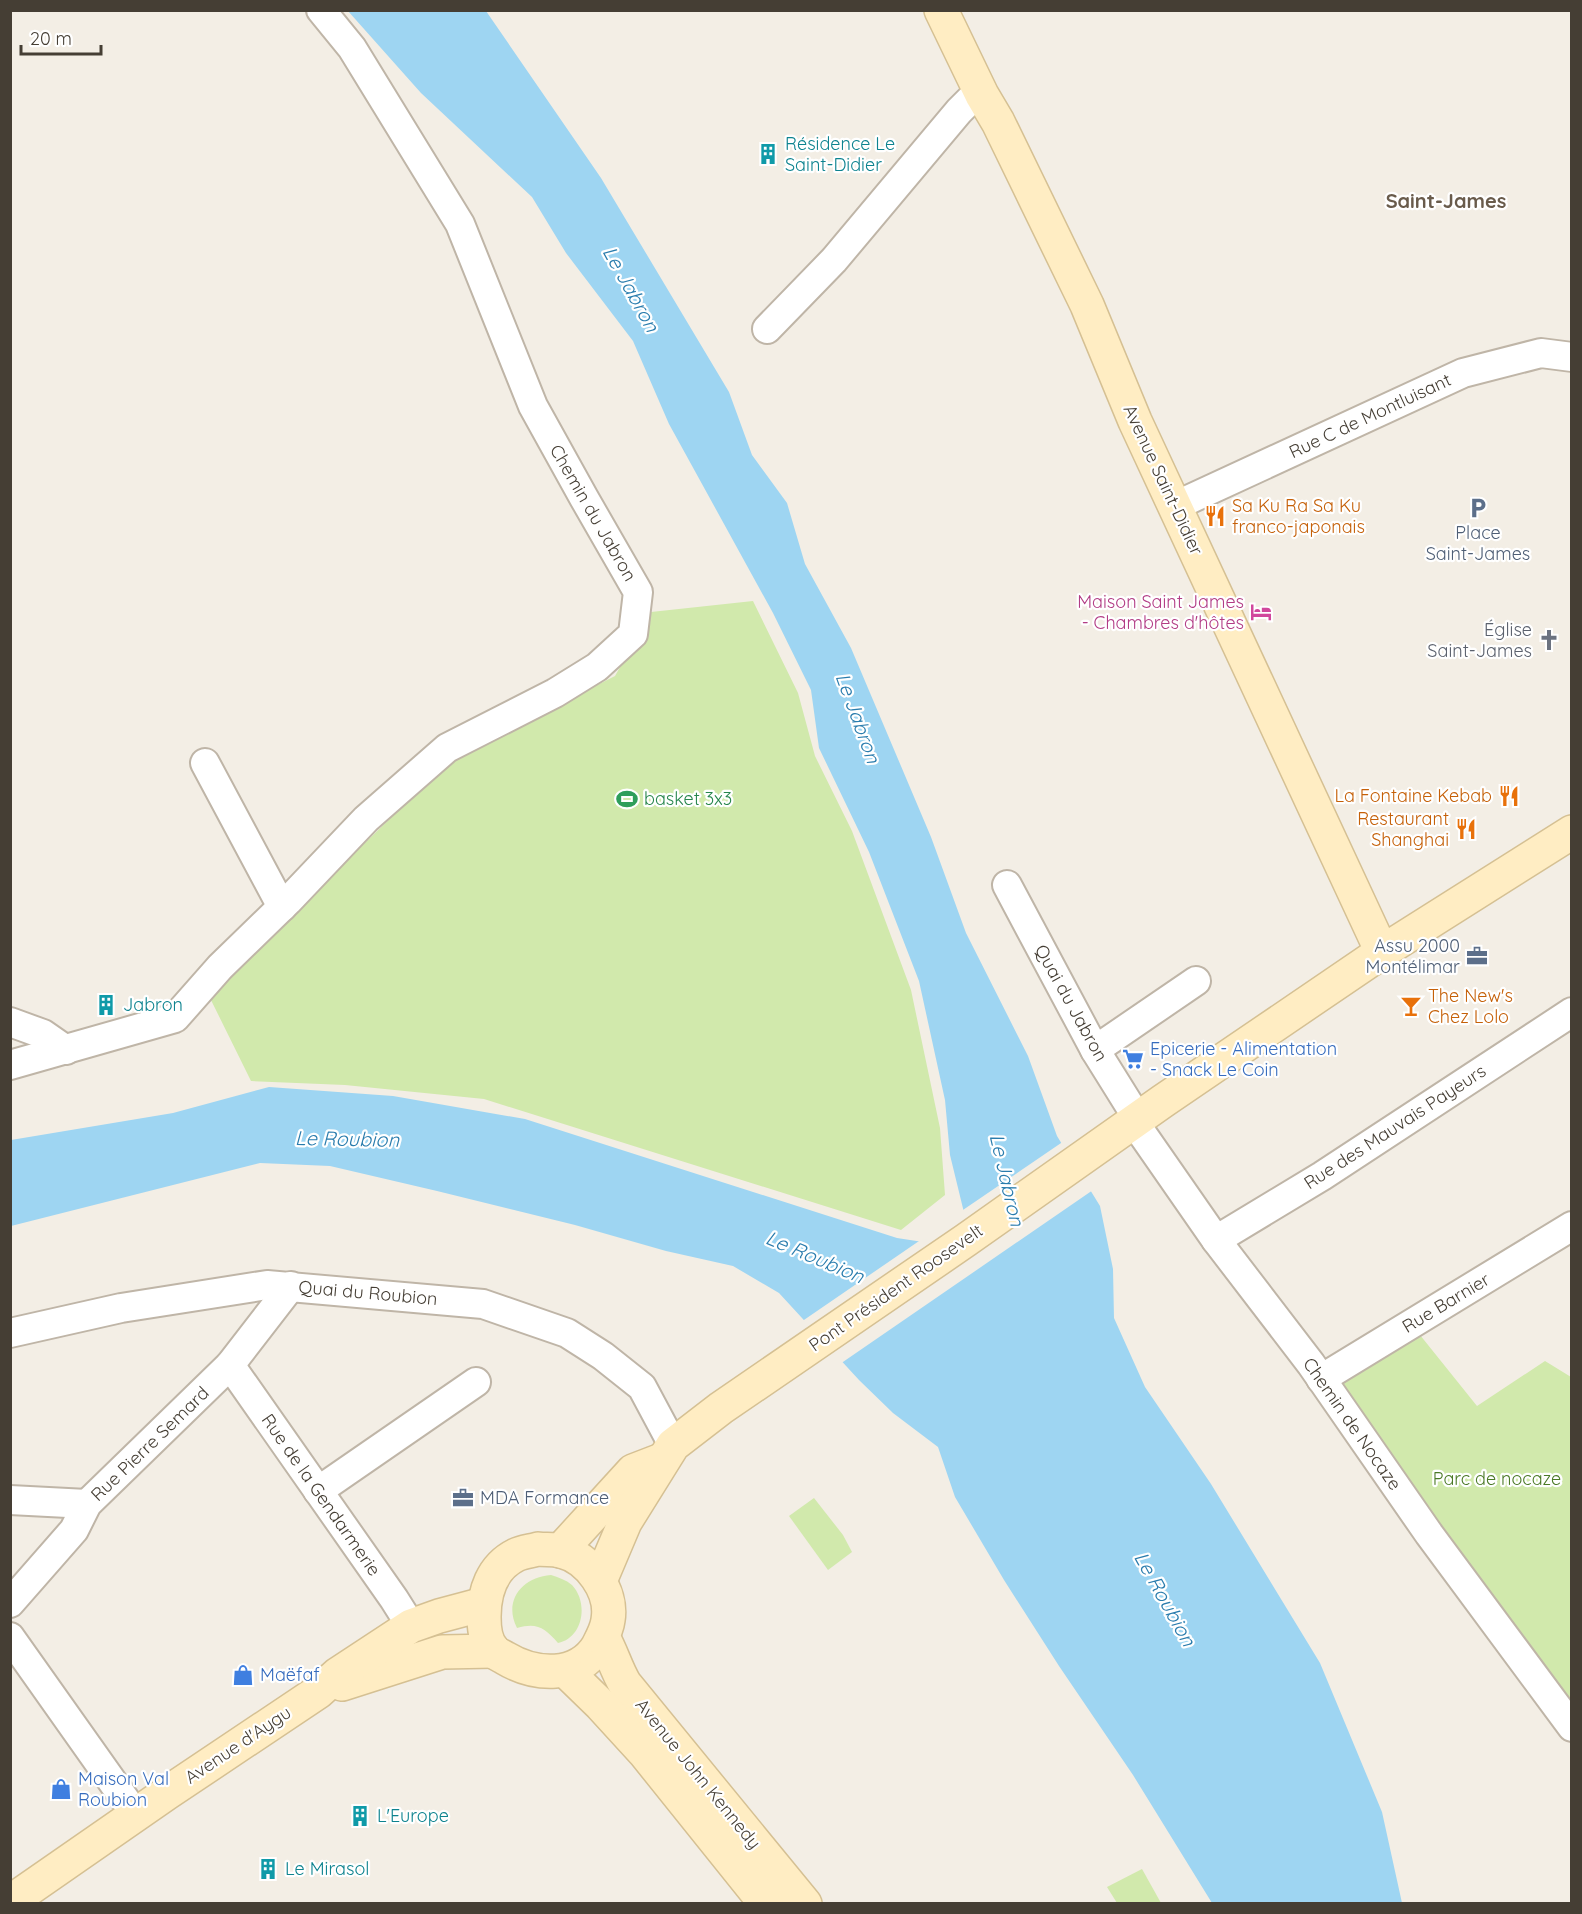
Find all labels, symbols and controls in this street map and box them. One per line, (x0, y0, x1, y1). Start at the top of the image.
scale bar (21, 18, 100, 56)
text: 20 m (30, 27, 72, 50)
place label: Résidence Le Saint-Didier (785, 132, 895, 176)
building icon: Résidence Le Saint-Didier (756, 142, 780, 166)
district label: Saint-James (1386, 188, 1506, 213)
water label: Le Jabron (598, 242, 665, 336)
street label: Rue C de Montluisant (1285, 368, 1455, 463)
street label: Avenue Saint-Didier (1118, 401, 1208, 559)
street label: Chemin du Jabron (545, 440, 642, 585)
place label: Sa Ku Ra Sa Ku franco-japonais (1232, 494, 1365, 538)
parking icon: Place Saint-James (1466, 496, 1490, 520)
restaurant icon: Sa Ku Ra Sa Ku franco-japonais (1203, 504, 1227, 528)
place label: Place Saint-James (1426, 521, 1530, 565)
place label: Maison Saint James - Chambres d'hôtes (1077, 590, 1244, 634)
hotel icon: Maison Saint James - Chambres d'hôtes (1249, 600, 1273, 624)
place label: Église Saint-James (1427, 618, 1532, 662)
church icon: Église Saint-James (1537, 628, 1561, 652)
water label: Le Jabron (831, 669, 886, 767)
place label: La Fontaine Kebab (1334, 784, 1492, 807)
restaurant icon: La Fontaine Kebab (1497, 784, 1521, 808)
sports icon: basket 3x3 (615, 787, 639, 811)
place label: basket 3x3 (644, 787, 732, 810)
place label: Restaurant Shanghai (1357, 807, 1449, 851)
restaurant icon: Restaurant Shanghai (1454, 817, 1478, 841)
place label: Assu 2000 Montélimar (1365, 934, 1460, 978)
street label: Quai du Jabron (1030, 940, 1113, 1065)
office icon: Assu 2000 Montélimar (1465, 944, 1489, 968)
place label: The New's Chez Lolo (1428, 984, 1513, 1028)
building icon: Jabron (94, 993, 118, 1017)
place label: Jabron (123, 993, 183, 1016)
bar icon: The New's Chez Lolo (1399, 994, 1423, 1018)
place label: Epicerie - Alimentation - Snack Le Coin (1150, 1037, 1337, 1081)
supermarket icon: Epicerie - Alimentation - Snack Le Coin (1121, 1047, 1145, 1071)
street label: Rue des Mauvais Payeurs (1299, 1059, 1490, 1194)
water label: Le Roubion (295, 1125, 400, 1152)
water label: Le Jabron (985, 1131, 1030, 1229)
street label: Pont Président Roosevelt (804, 1219, 987, 1356)
water label: Le Roubion (762, 1225, 868, 1289)
street label: Rue Barnier (1398, 1267, 1494, 1338)
street label: Quai du Roubion (298, 1275, 438, 1310)
street label: Chemin de Nocaze (1298, 1353, 1407, 1494)
street label: Rue Pierre Semard (86, 1381, 214, 1506)
street label: Rue de la Gendarmerie (257, 1409, 386, 1580)
park label: Parc de nocaze (1433, 1467, 1561, 1490)
office icon: MDA Formance (451, 1486, 475, 1510)
place label: MDA Formance (480, 1486, 609, 1509)
water label: Le Roubion (1129, 1547, 1202, 1651)
shop icon: Maëfaf (231, 1663, 255, 1687)
place label: Maëfaf (260, 1663, 320, 1686)
street label: Avenue John Kennedy (631, 1694, 766, 1854)
street label: Avenue d'Aygu (180, 1701, 295, 1789)
place label: Maison Val Roubion (78, 1767, 169, 1811)
shop icon: Maison Val Roubion (49, 1777, 73, 1801)
building icon: L'Europe (348, 1804, 372, 1828)
place label: L'Europe (377, 1804, 449, 1827)
building icon: Le Mirasol (256, 1857, 280, 1881)
place label: Le Mirasol (285, 1857, 369, 1880)

